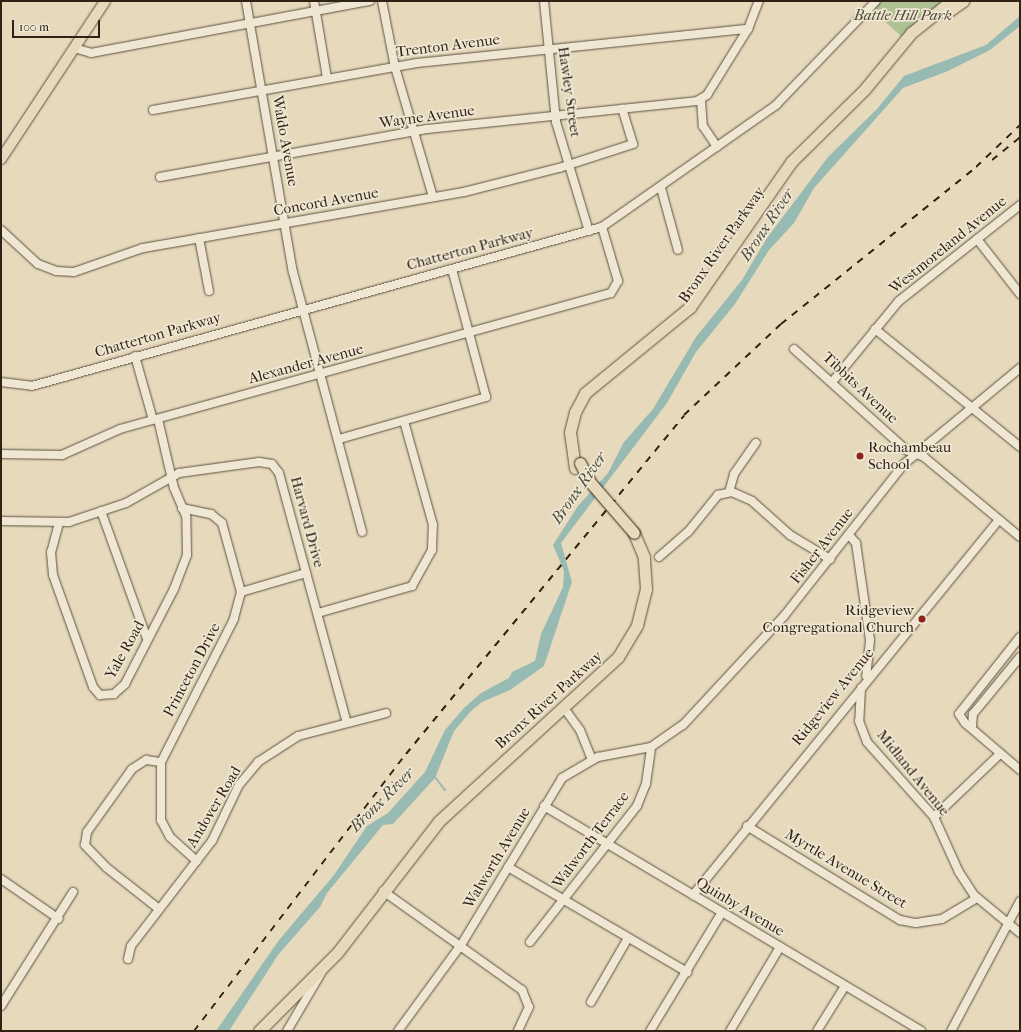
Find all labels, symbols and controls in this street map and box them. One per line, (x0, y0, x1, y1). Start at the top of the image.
park label: Battle Hill Park (854, 7, 952, 25)
scale bar (14, 12, 102, 38)
text: 100 m (19, 20, 49, 34)
street label: Trenton Avenue (395, 31, 501, 61)
street label: Hawley Street (554, 45, 584, 139)
street label: Waldo Avenue (268, 94, 302, 188)
street label: Wayne Avenue (378, 101, 476, 133)
street label: Bronx River Parkway (675, 183, 769, 307)
street label: Concord Avenue (272, 184, 380, 220)
water label: Bronx River (736, 185, 798, 265)
street label: Westmoreland Avenue (886, 192, 1010, 298)
street label: Chatterton Parkway (405, 223, 535, 275)
street label: Chatterton Parkway (93, 308, 223, 362)
street label: Alexander Avenue (247, 340, 365, 388)
street label: Tibbits Avenue (819, 348, 901, 428)
place label: Rochambeau School (868, 438, 951, 473)
water label: Bronx River (547, 448, 611, 528)
marker: Rochambeau School (855, 451, 865, 461)
street label: Harvard Drive (286, 474, 328, 570)
street label: Fisher Avenue (787, 504, 857, 588)
place label: Ridgeview Congregational Church (763, 601, 914, 636)
marker: Ridgeview Congregational Church (917, 614, 927, 624)
street label: Yale Road (102, 618, 148, 682)
street label: Princeton Drive (160, 620, 224, 720)
street label: Ridgeview Avenue (788, 644, 878, 750)
street label: Bronx River Parkway (492, 647, 606, 753)
street label: Midland Avenue (873, 726, 953, 820)
street label: Andover Road (183, 763, 245, 851)
water label: Bronx River (346, 764, 418, 836)
street label: Walworth Terrace (549, 788, 633, 892)
street label: Walworth Avenue (460, 804, 534, 912)
street label: Myrtle Avenue Street (782, 825, 910, 913)
street label: Quinby Avenue (692, 873, 788, 941)

